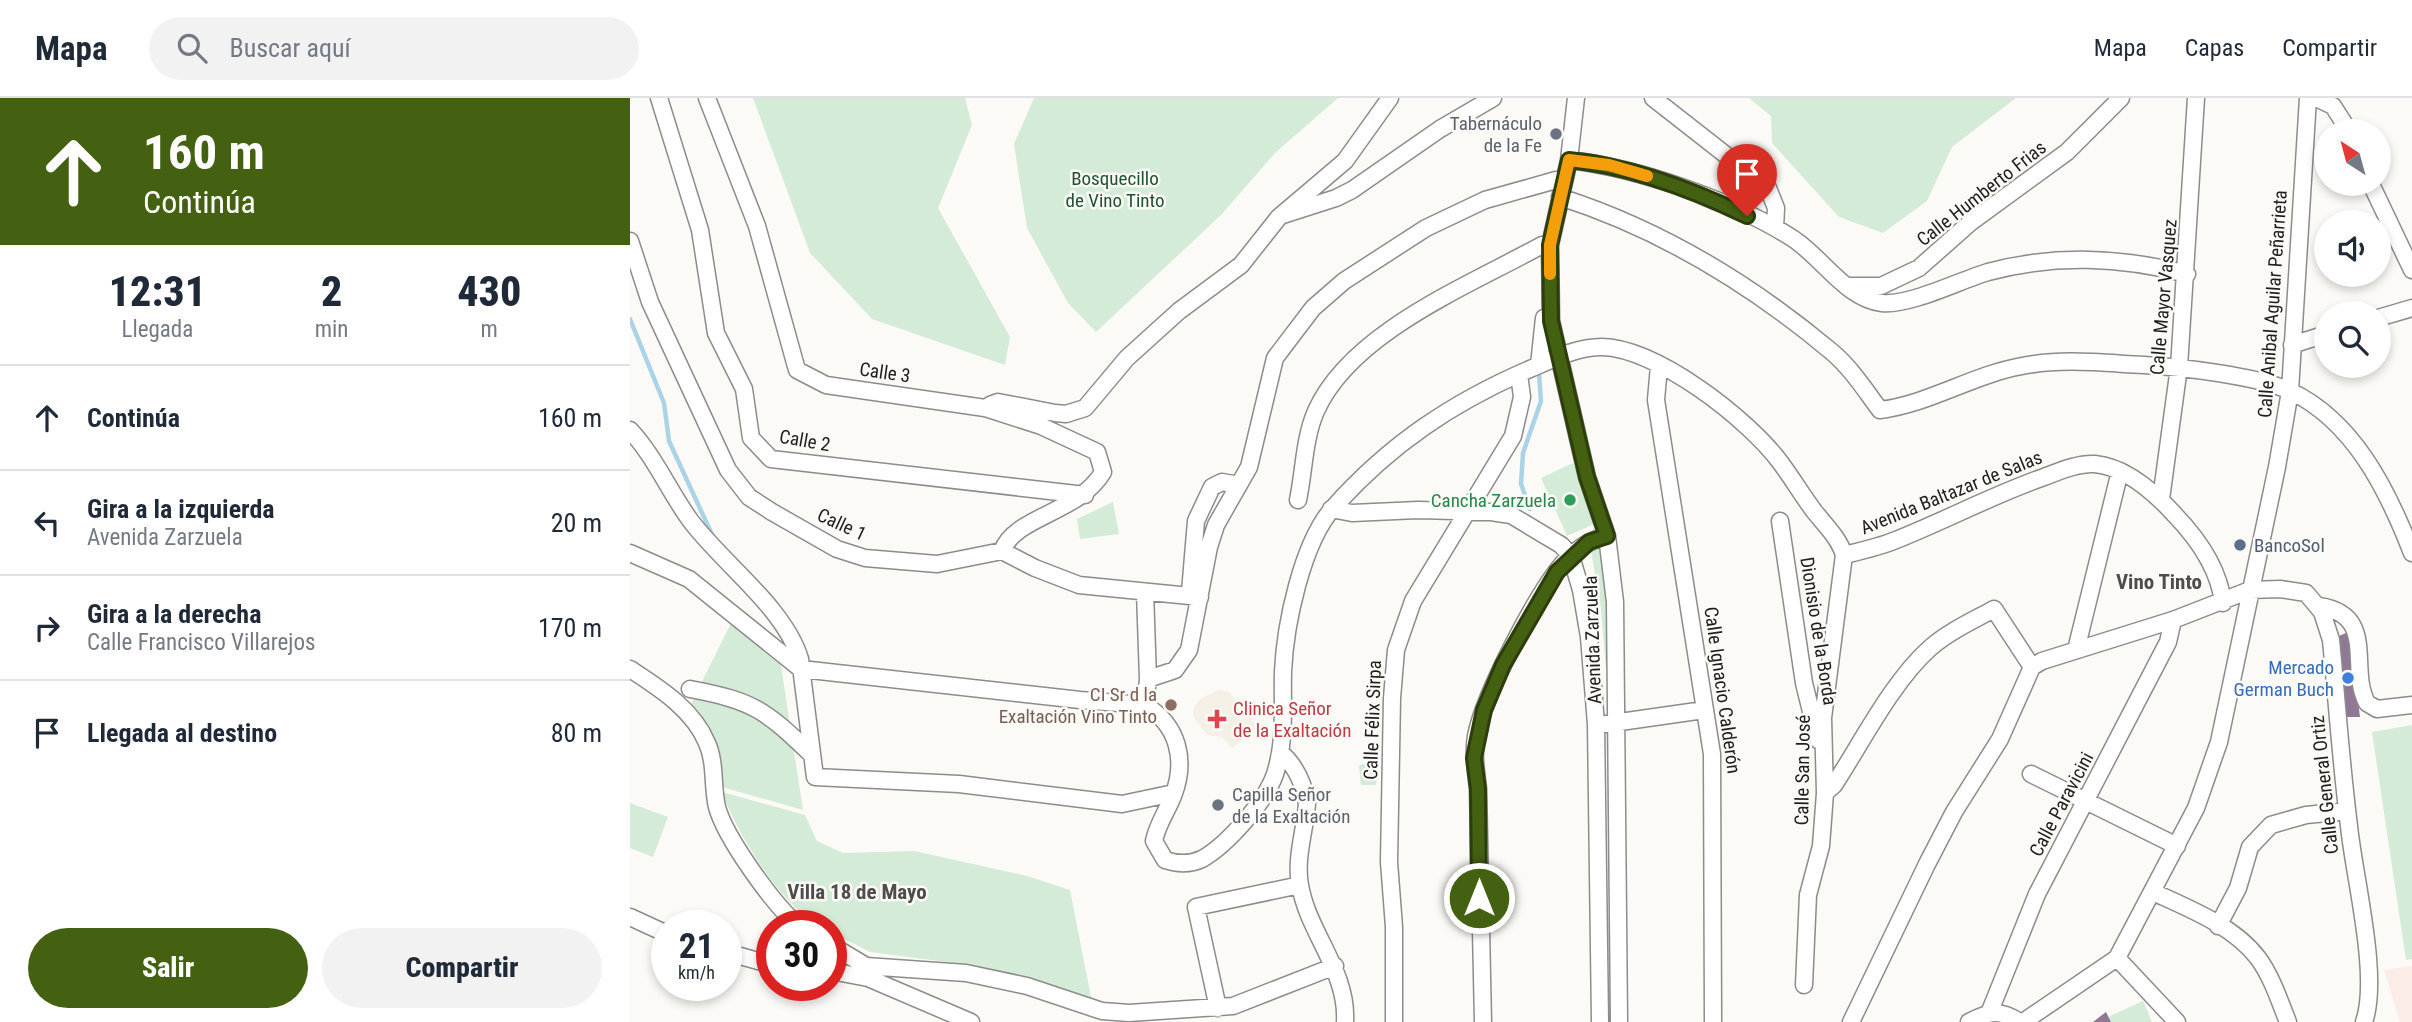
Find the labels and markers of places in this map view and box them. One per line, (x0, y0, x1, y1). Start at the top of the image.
place label: Tabernáculo de la Fe (1450, 112, 1542, 157)
marker: Tabernáculo de la Fe (1548, 126, 1564, 142)
pin (1717, 144, 1777, 216)
place label: Cancha Zarzuela (1431, 489, 1556, 512)
marker: Cancha Zarzuela (1562, 492, 1578, 508)
place label: BancoSol (2254, 534, 2325, 557)
marker: BancoSol (2232, 537, 2248, 553)
place label: Mercado German Buch (2234, 656, 2334, 701)
marker: Mercado German Buch (2340, 670, 2356, 686)
place label: CI Sr d la Exaltación Vino Tinto (999, 683, 1157, 728)
marker: CI Sr d la Exaltación Vino Tinto (1163, 697, 1179, 713)
place label: Clinica Señor de la Exaltación (1233, 697, 1351, 742)
marker: Clinica Señor de la Exaltación (1207, 709, 1227, 729)
place label: Capilla Señor de la Exaltación (1232, 783, 1350, 828)
marker: Capilla Señor de la Exaltación (1210, 797, 1226, 813)

